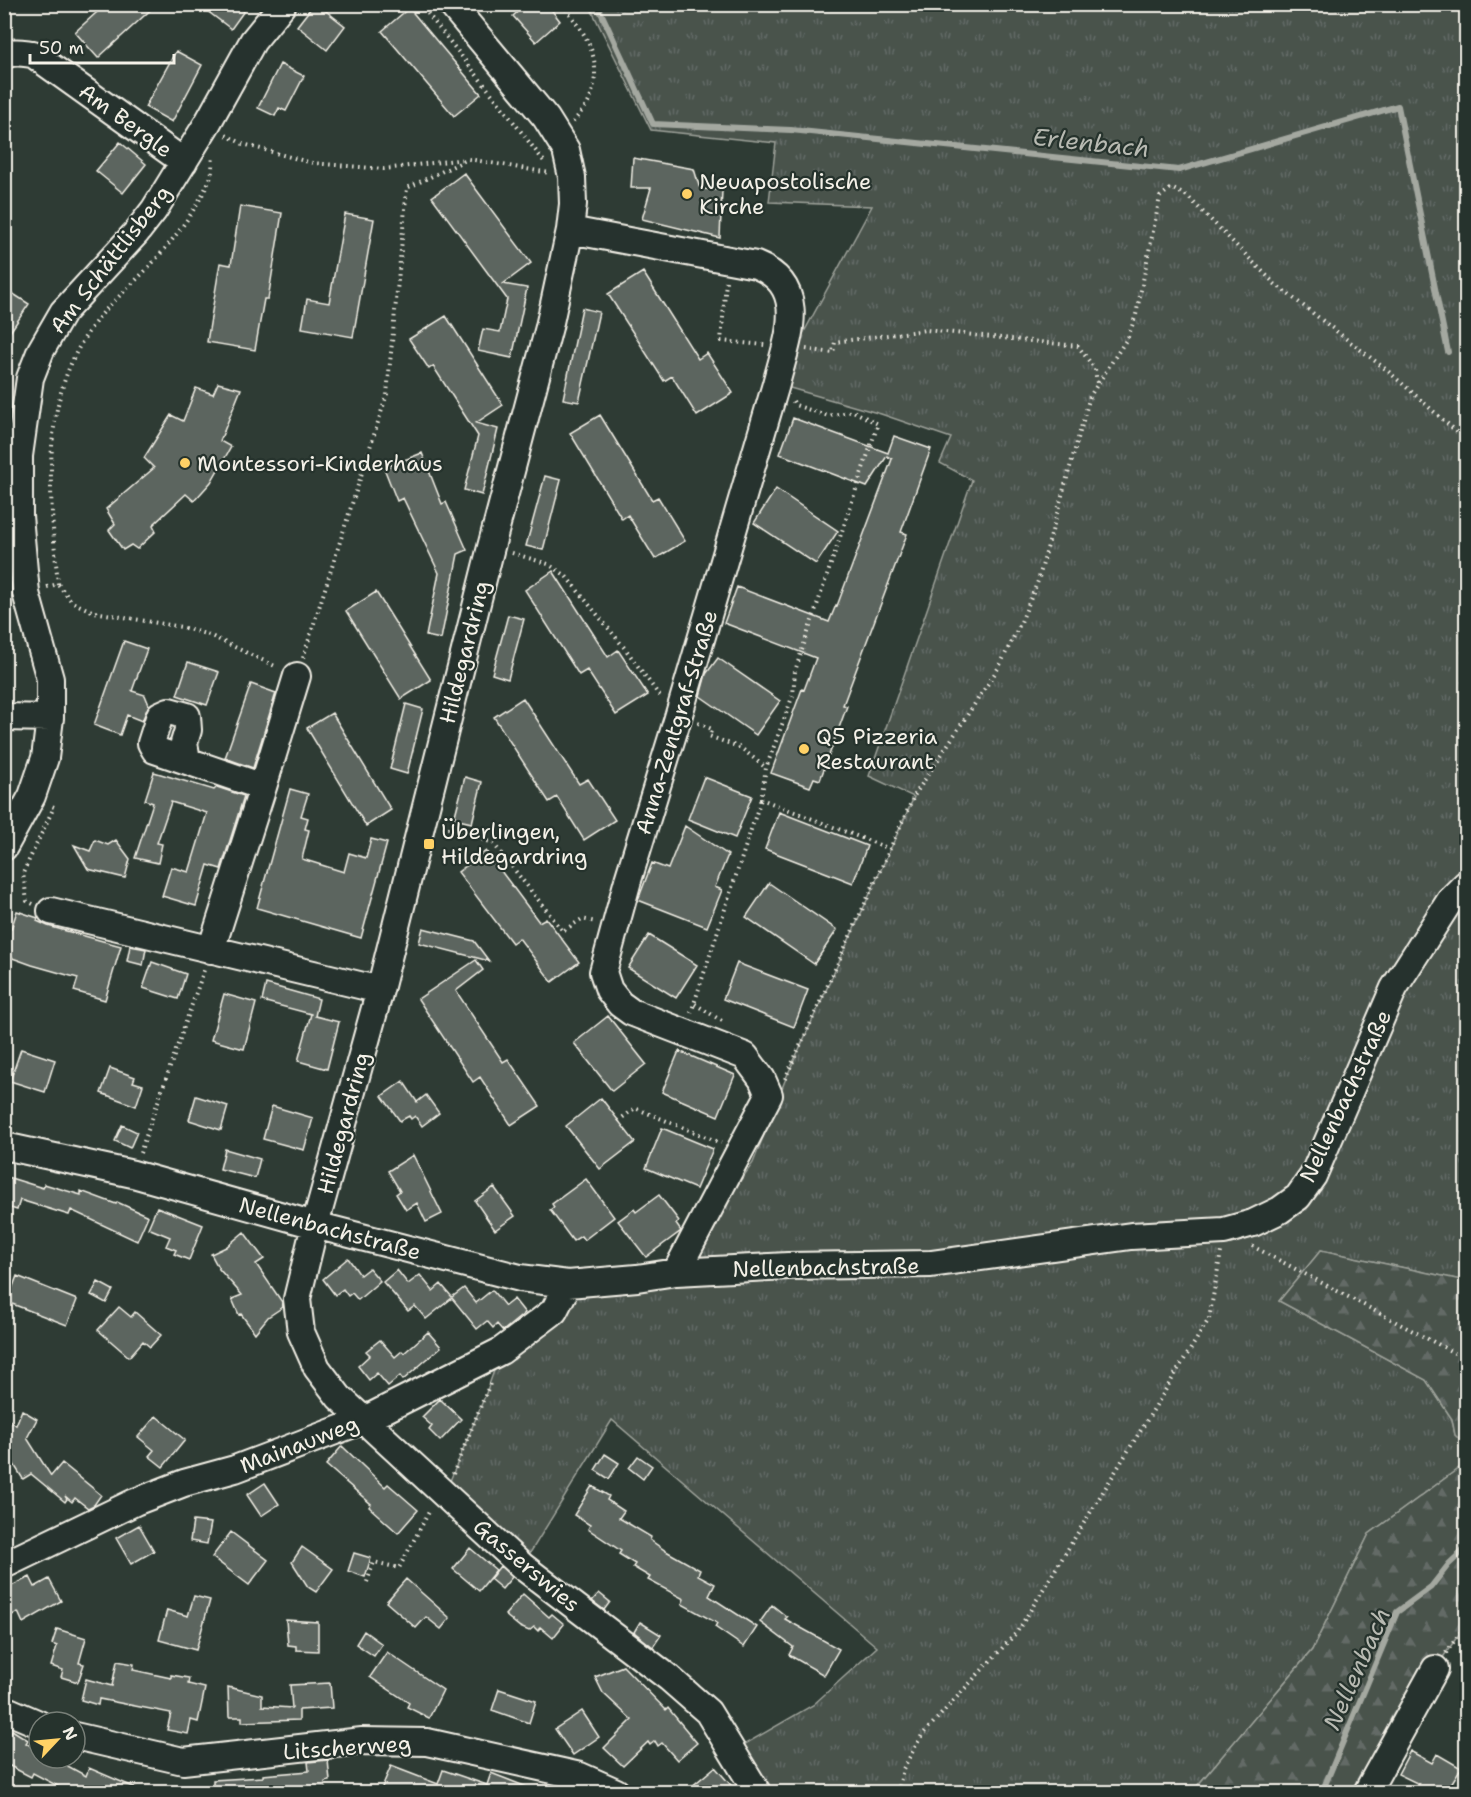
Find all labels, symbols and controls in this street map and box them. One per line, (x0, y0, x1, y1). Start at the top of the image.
scale bar (30, 27, 174, 65)
text: 50 m (39, 36, 84, 60)
street label: Am Bergle (73, 77, 178, 164)
water label: Erlenbach (1031, 121, 1151, 165)
place label: Neuapostolische Kirche (699, 167, 871, 221)
street label: Am Schättlisberg (43, 179, 178, 340)
marker: Neuapostolische Kirche (680, 187, 694, 201)
place label: Montessori-Kinderhaus (197, 449, 443, 478)
marker: Montessori-Kinderhaus (178, 456, 192, 470)
street label: Hildegardring (433, 578, 496, 727)
street label: Anna-Zentgraf-Straße (629, 606, 724, 838)
place label: Q5 Pizzeria Restaurant (816, 722, 938, 776)
marker: Q5 Pizzeria Restaurant (797, 742, 811, 756)
place label: Überlingen, Hildegardring (441, 817, 587, 871)
marker: Überlingen, Hildegardring (422, 837, 436, 851)
street label: Nellenbachstraße (1293, 1005, 1398, 1187)
street label: Hildegardring (311, 1049, 376, 1198)
street label: Nellenbachstraße (236, 1190, 424, 1267)
street label: Nellenbachstraße (732, 1251, 920, 1284)
street label: Mainauweg (236, 1409, 363, 1480)
street label: Gasserswies (467, 1512, 586, 1619)
water label: Nellenbach (1316, 1603, 1398, 1735)
north arrow (27, 1710, 87, 1770)
text: N (58, 1723, 82, 1744)
street label: Litscherweg (282, 1729, 412, 1766)

